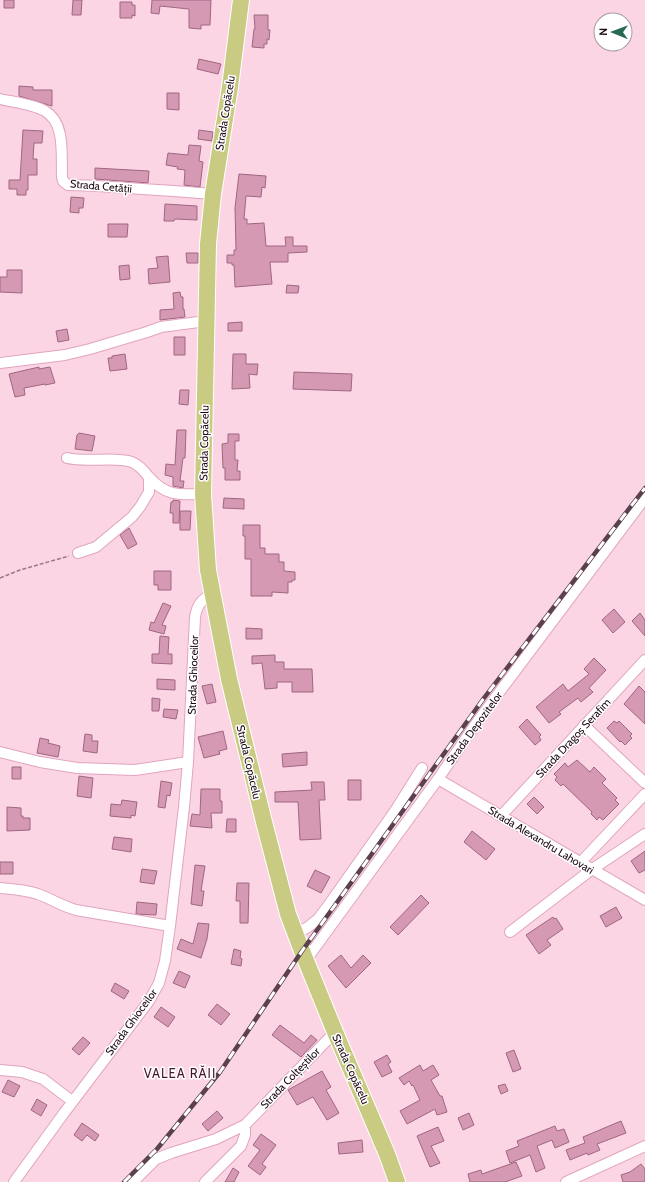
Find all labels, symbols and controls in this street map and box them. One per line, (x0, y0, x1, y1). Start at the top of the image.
north arrow (593, 12, 633, 52)
text: N (596, 28, 610, 36)
street label: Strada Copăcelu (212, 74, 238, 151)
street label: Strada Cetății (69, 176, 133, 197)
street label: Strada Copăcelu (196, 405, 212, 481)
street label: Strada Ghioceilor (185, 635, 201, 715)
street label: Strada Depozitelor (443, 688, 506, 767)
street label: Strada Dragoș Serafim (532, 695, 615, 781)
street label: Strada Copăcelu (234, 724, 264, 801)
street label: Strada Alexandru Lahovari (486, 803, 596, 877)
street label: Strada Ghioceilor (102, 985, 160, 1058)
street label: Strada Copăcelu (329, 1032, 373, 1107)
street label: Strada Colțeștilor (257, 1044, 324, 1112)
district label: VALEA RĂII (144, 1065, 216, 1081)

